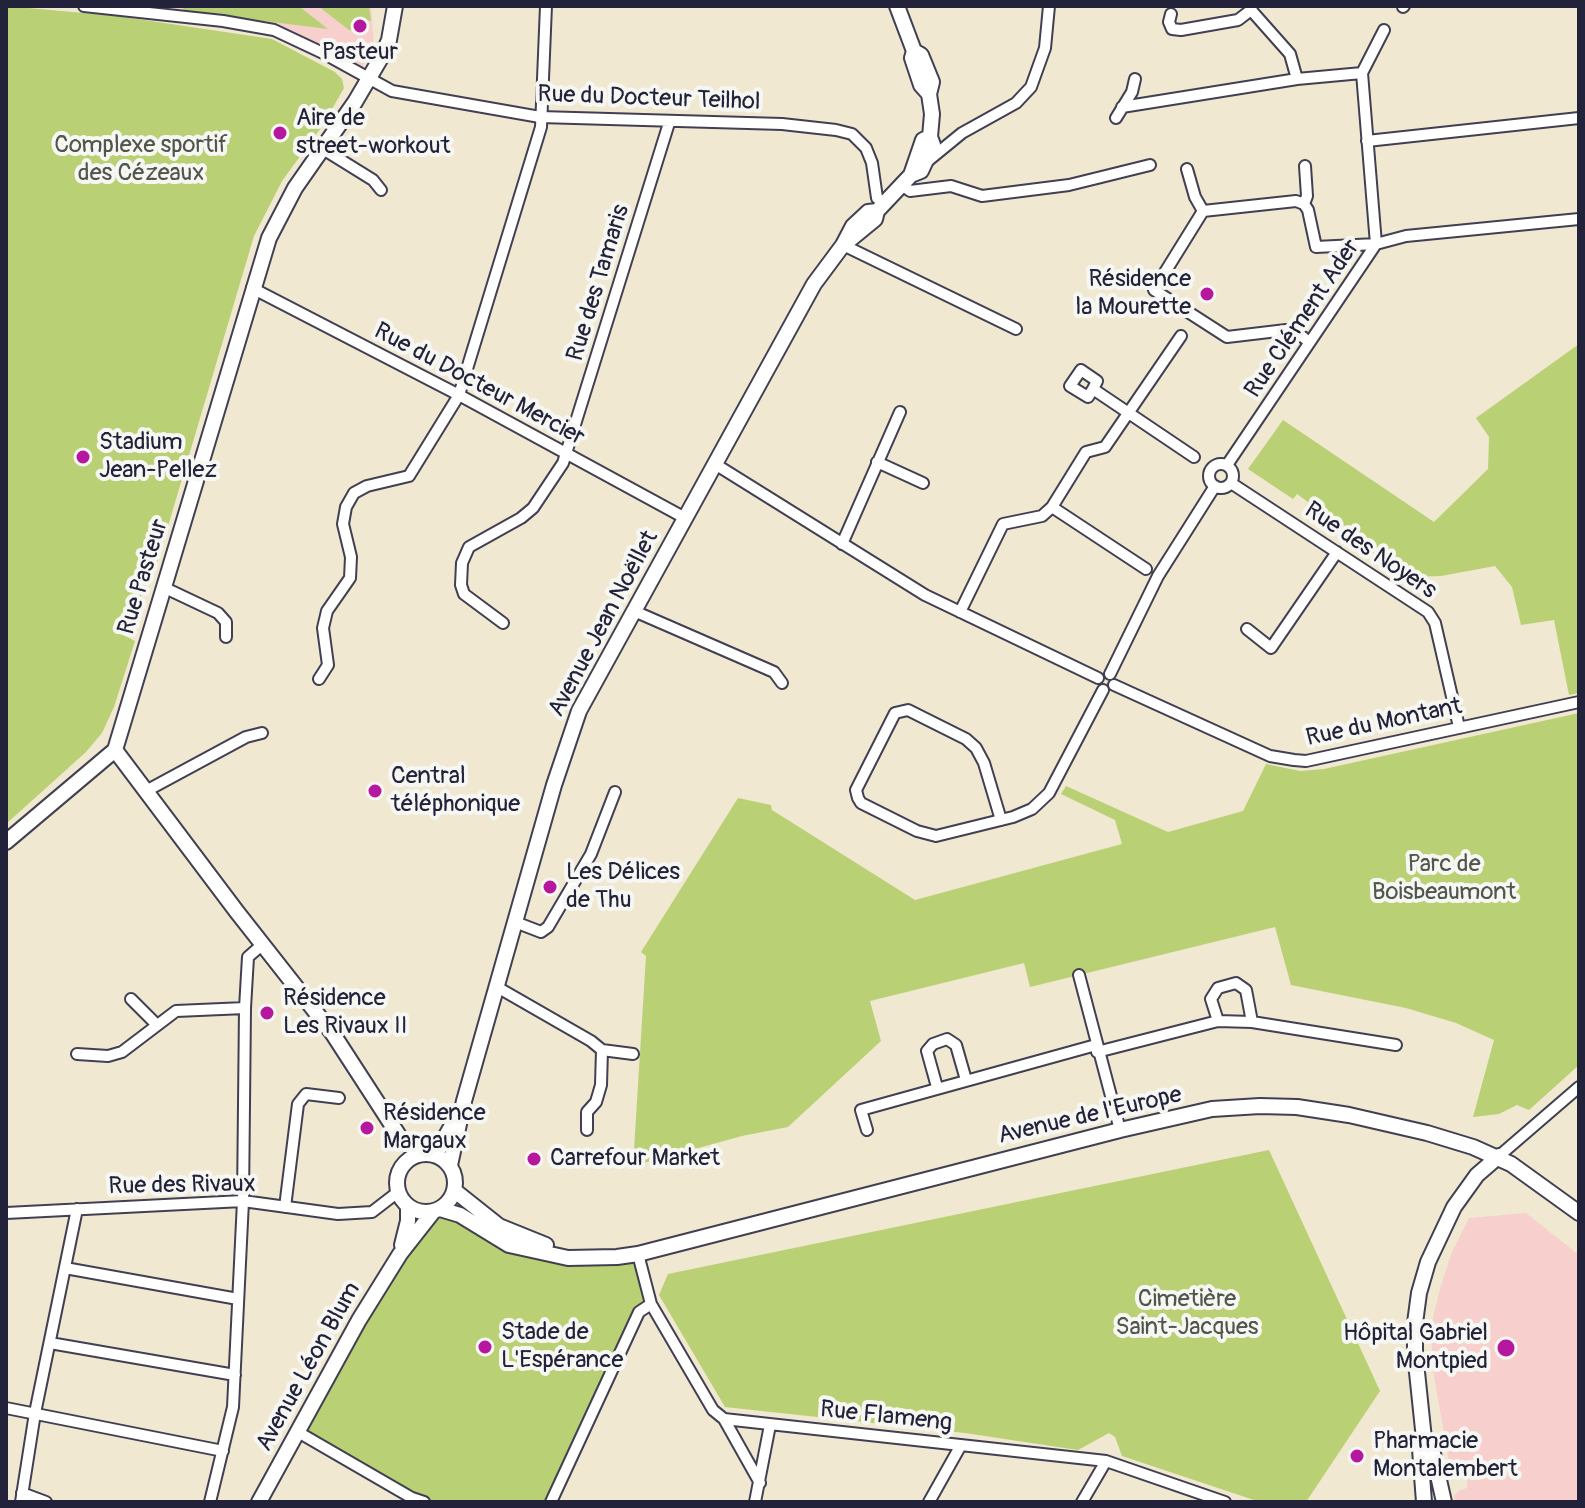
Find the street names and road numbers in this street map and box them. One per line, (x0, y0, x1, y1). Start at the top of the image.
street label: Rue du Docteur Teilhol (537, 81, 761, 117)
street label: Rue des Tamaris (562, 201, 636, 365)
street label: Rue Clément Ader (1239, 234, 1367, 404)
street label: Rue du Docteur Mercier (369, 317, 589, 453)
street label: Rue des Noyers (1299, 496, 1441, 606)
street label: Rue Pasteur (113, 516, 175, 638)
street label: Avenue Jean Noëllet (543, 526, 665, 722)
street label: Rue du Montant (1304, 692, 1464, 754)
street label: Avenue de l'Europe (995, 1081, 1185, 1151)
street label: Rue des Rivaux (108, 1170, 256, 1202)
street label: Avenue Léon Blum (251, 1278, 367, 1456)
street label: Rue Flameng (819, 1396, 953, 1438)

